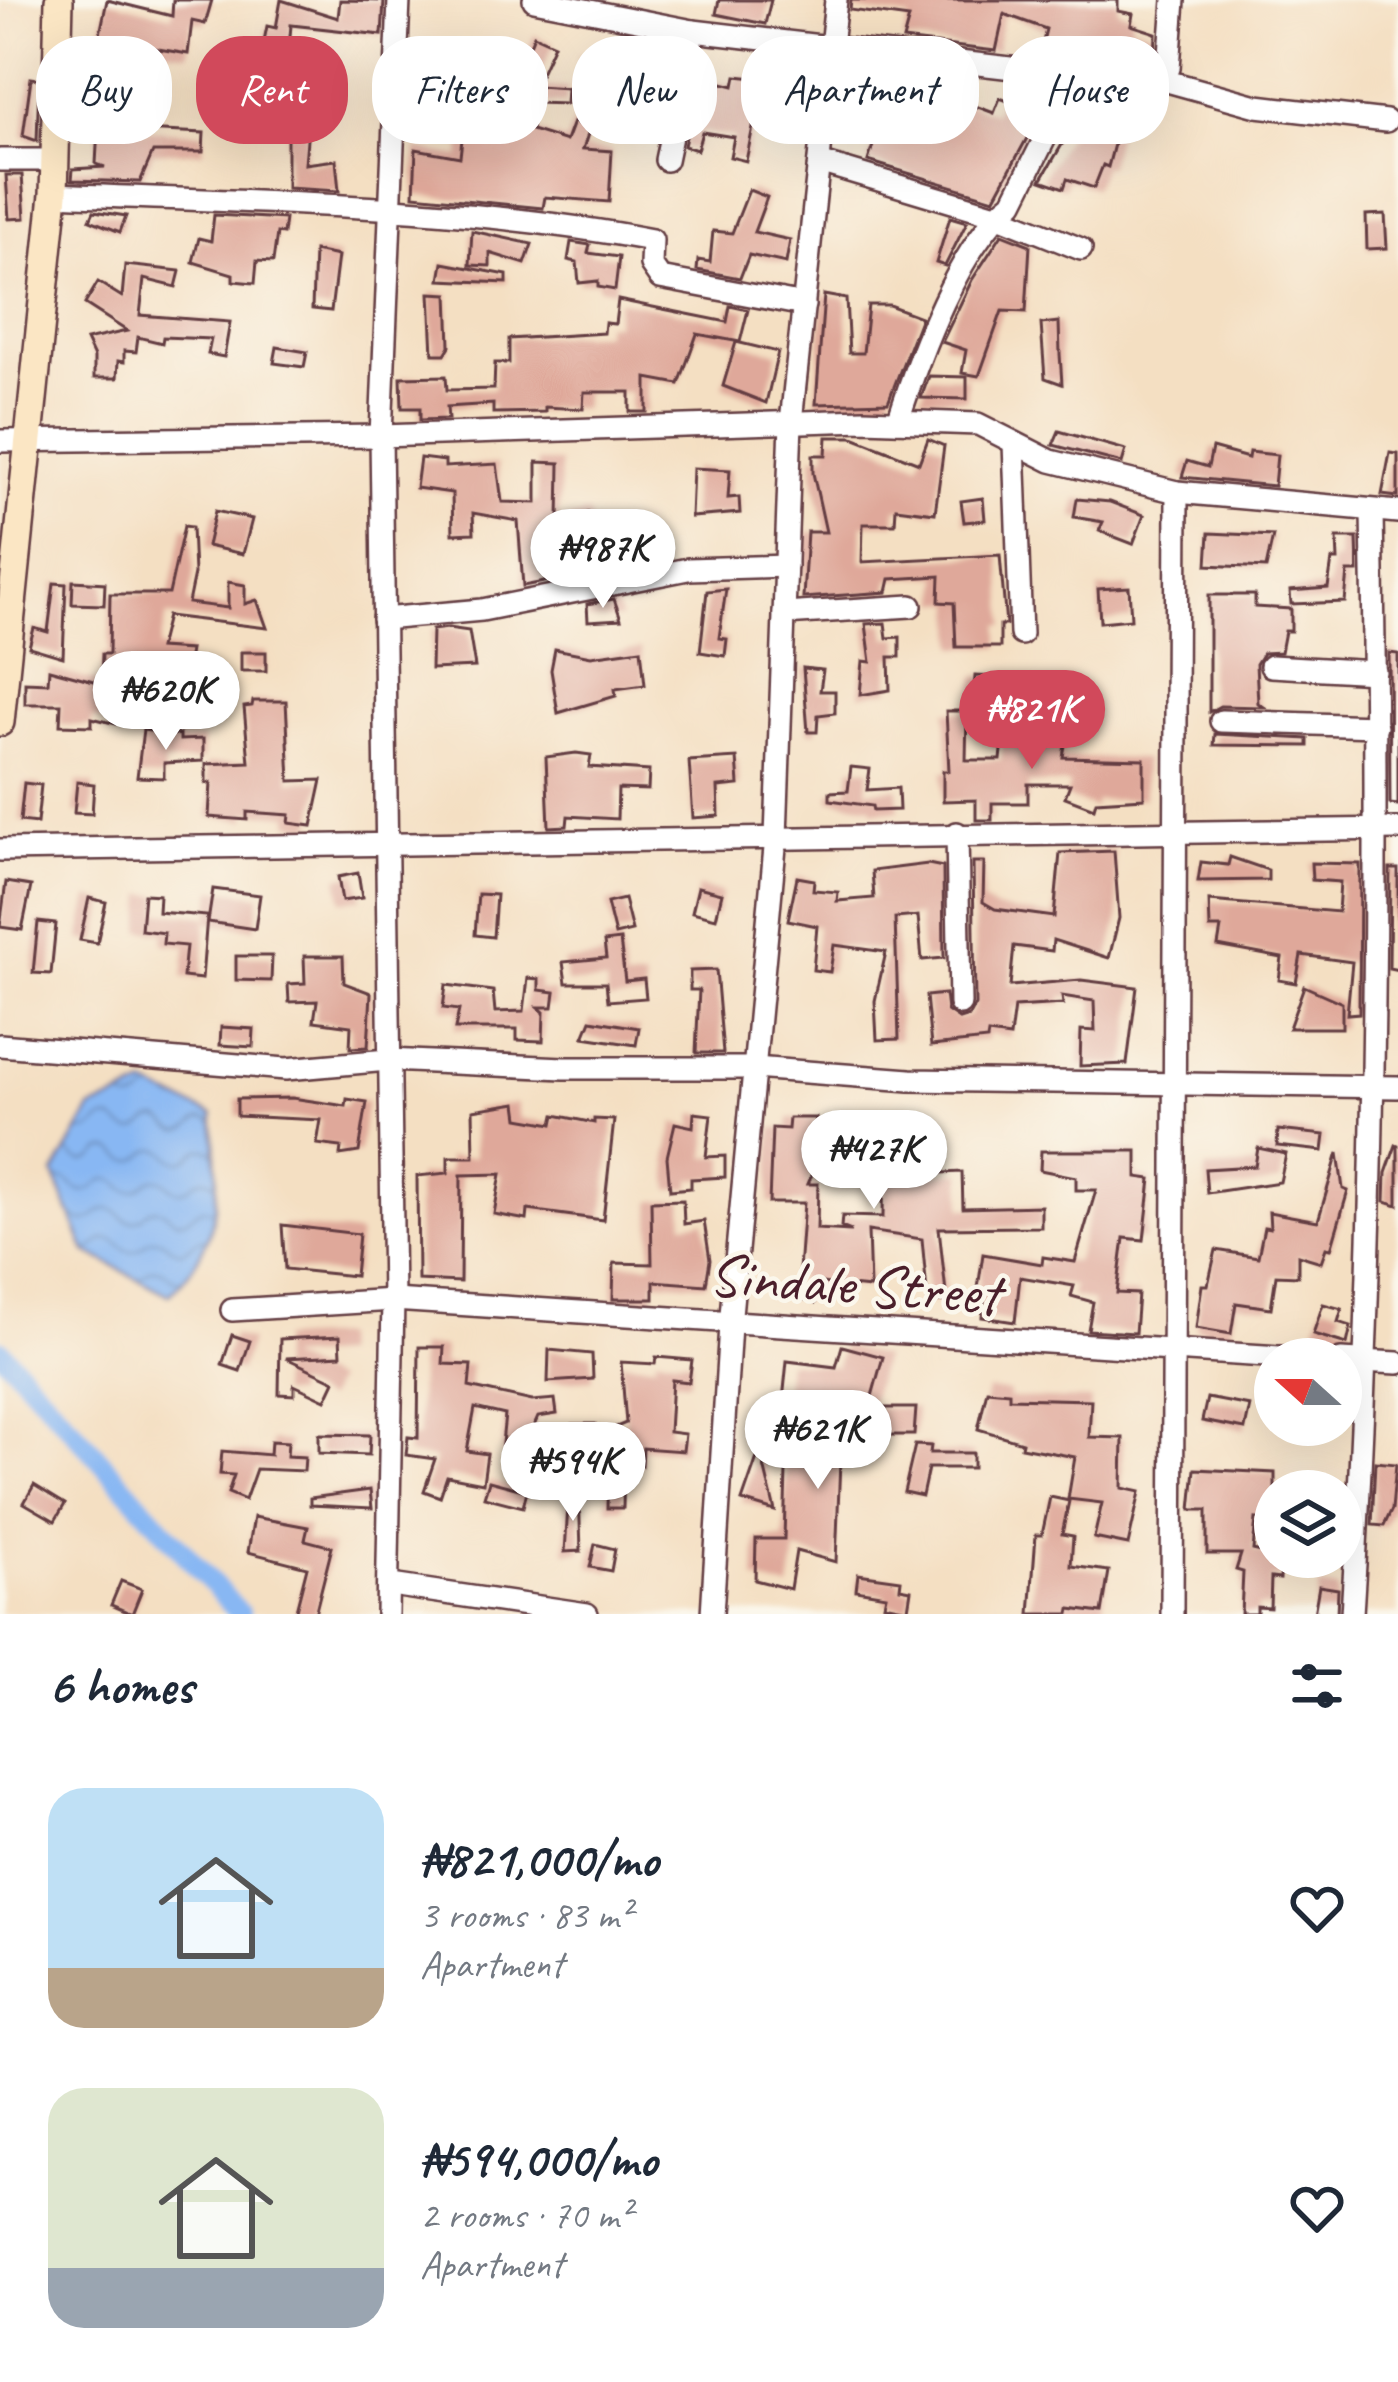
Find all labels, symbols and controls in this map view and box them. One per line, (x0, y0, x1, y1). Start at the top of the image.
chip: Buy (36, 36, 172, 144)
chip: Rent (196, 36, 348, 144)
chip: Filters (372, 36, 548, 144)
chip: New (572, 36, 717, 144)
chip: Apartment (741, 36, 979, 144)
chip: House (1003, 36, 1169, 144)
pin: ₦987K (519, 509, 687, 611)
text: ₦987K (557, 523, 649, 572)
pin: ₦620K (82, 651, 250, 753)
text: ₦620K (120, 665, 212, 714)
pin: ₦821K (948, 670, 1116, 772)
text: ₦821K (986, 684, 1078, 733)
pin: ₦427K (790, 1110, 958, 1212)
text: ₦427K (828, 1124, 920, 1173)
street label: Sindale Street (706, 1236, 1010, 1333)
north arrow (1254, 1338, 1362, 1446)
map controls (1254, 1338, 1362, 1578)
pin: ₦621K (734, 1390, 902, 1492)
text: ₦621K (772, 1404, 864, 1453)
pin: ₦594K (489, 1422, 657, 1524)
text: ₦594K (528, 1436, 618, 1485)
button: layers (1254, 1470, 1362, 1578)
icon: filters (1284, 1653, 1350, 1719)
text: 6 homes (48, 1654, 193, 1718)
text: ₦821,000/mo (420, 1827, 658, 1891)
icon: home (144, 1836, 288, 1980)
icon: heart (1284, 1875, 1350, 1941)
text: 3 rooms · 83 m² (420, 1891, 631, 1940)
text: Apartment (420, 1940, 563, 1989)
text: ₦594,000/mo (420, 2127, 657, 2191)
icon: home (144, 2136, 288, 2280)
icon: heart (1284, 2175, 1350, 2241)
text: 2 rooms · 70 m² (420, 2191, 631, 2240)
text: Apartment (420, 2240, 563, 2289)

